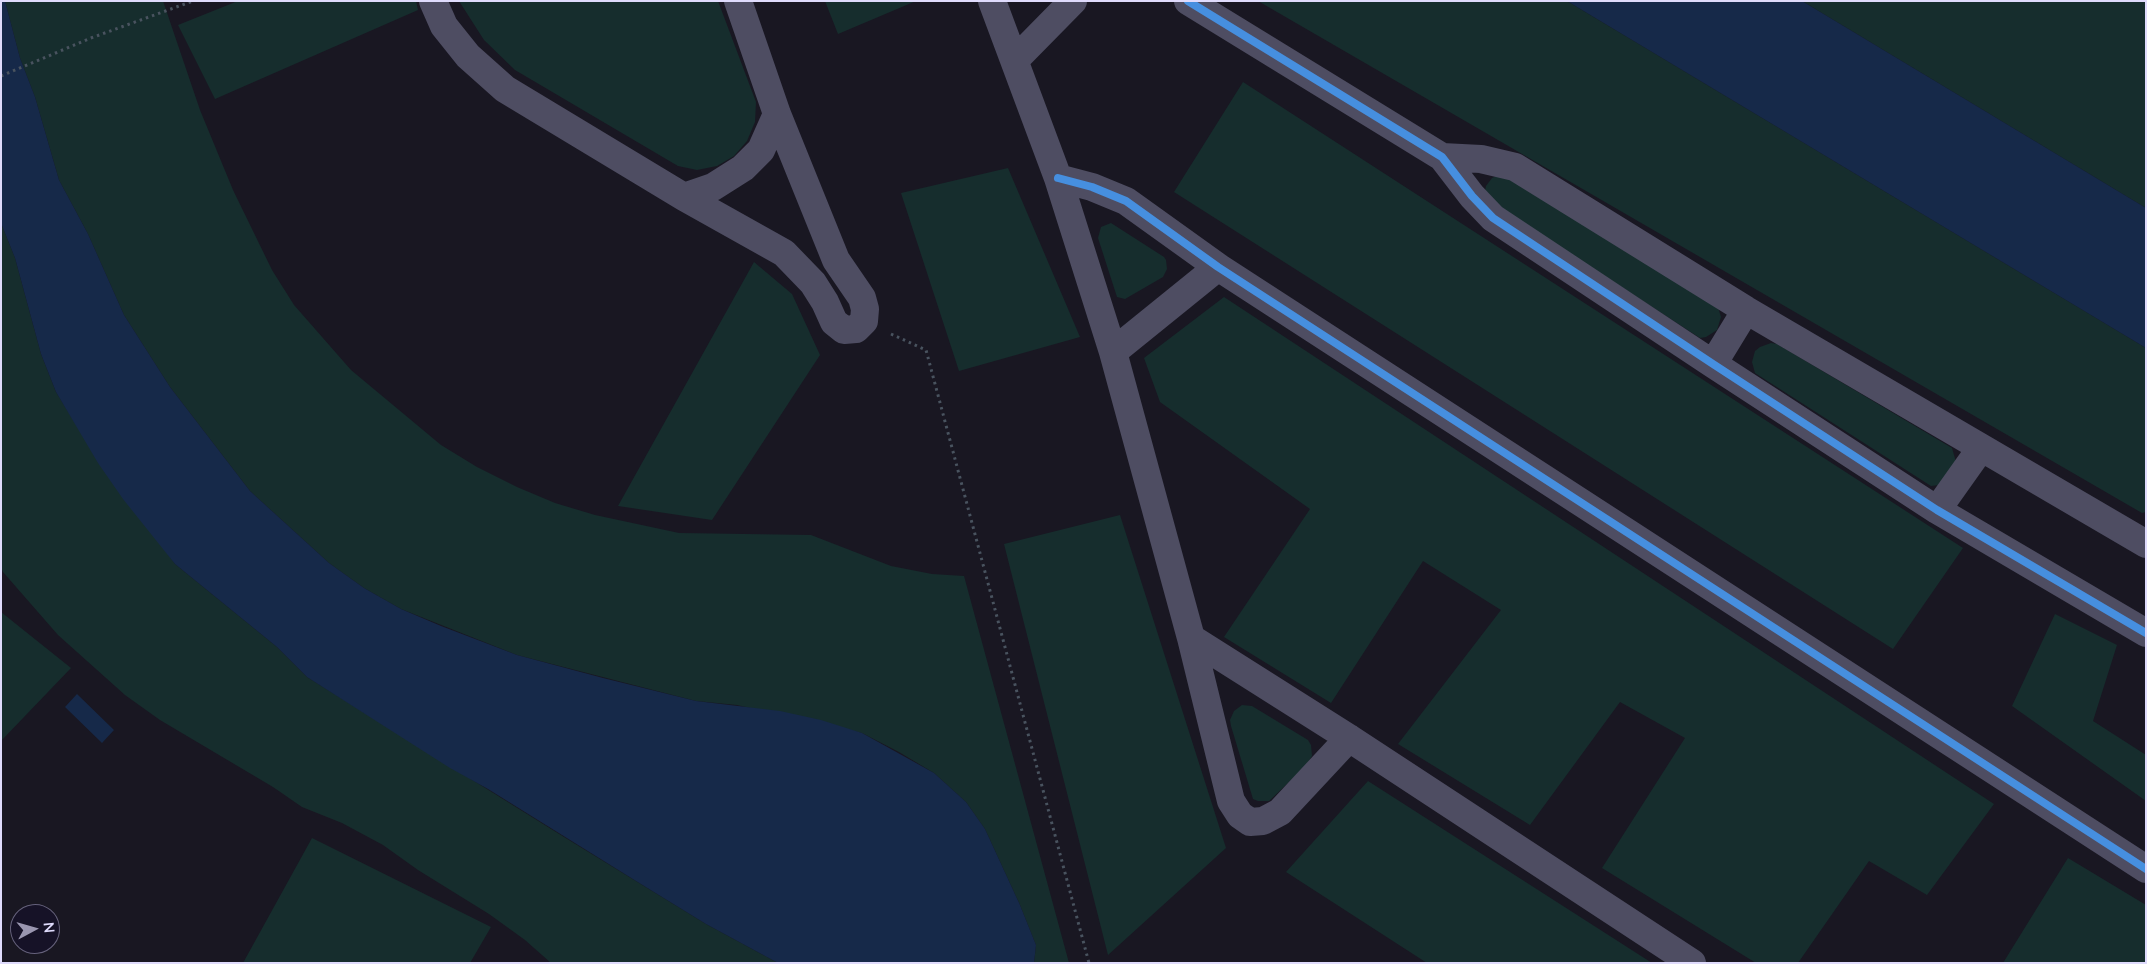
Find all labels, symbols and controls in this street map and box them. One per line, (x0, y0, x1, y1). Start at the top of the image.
north arrow (10, 904, 60, 954)
text: N (40, 921, 58, 934)

